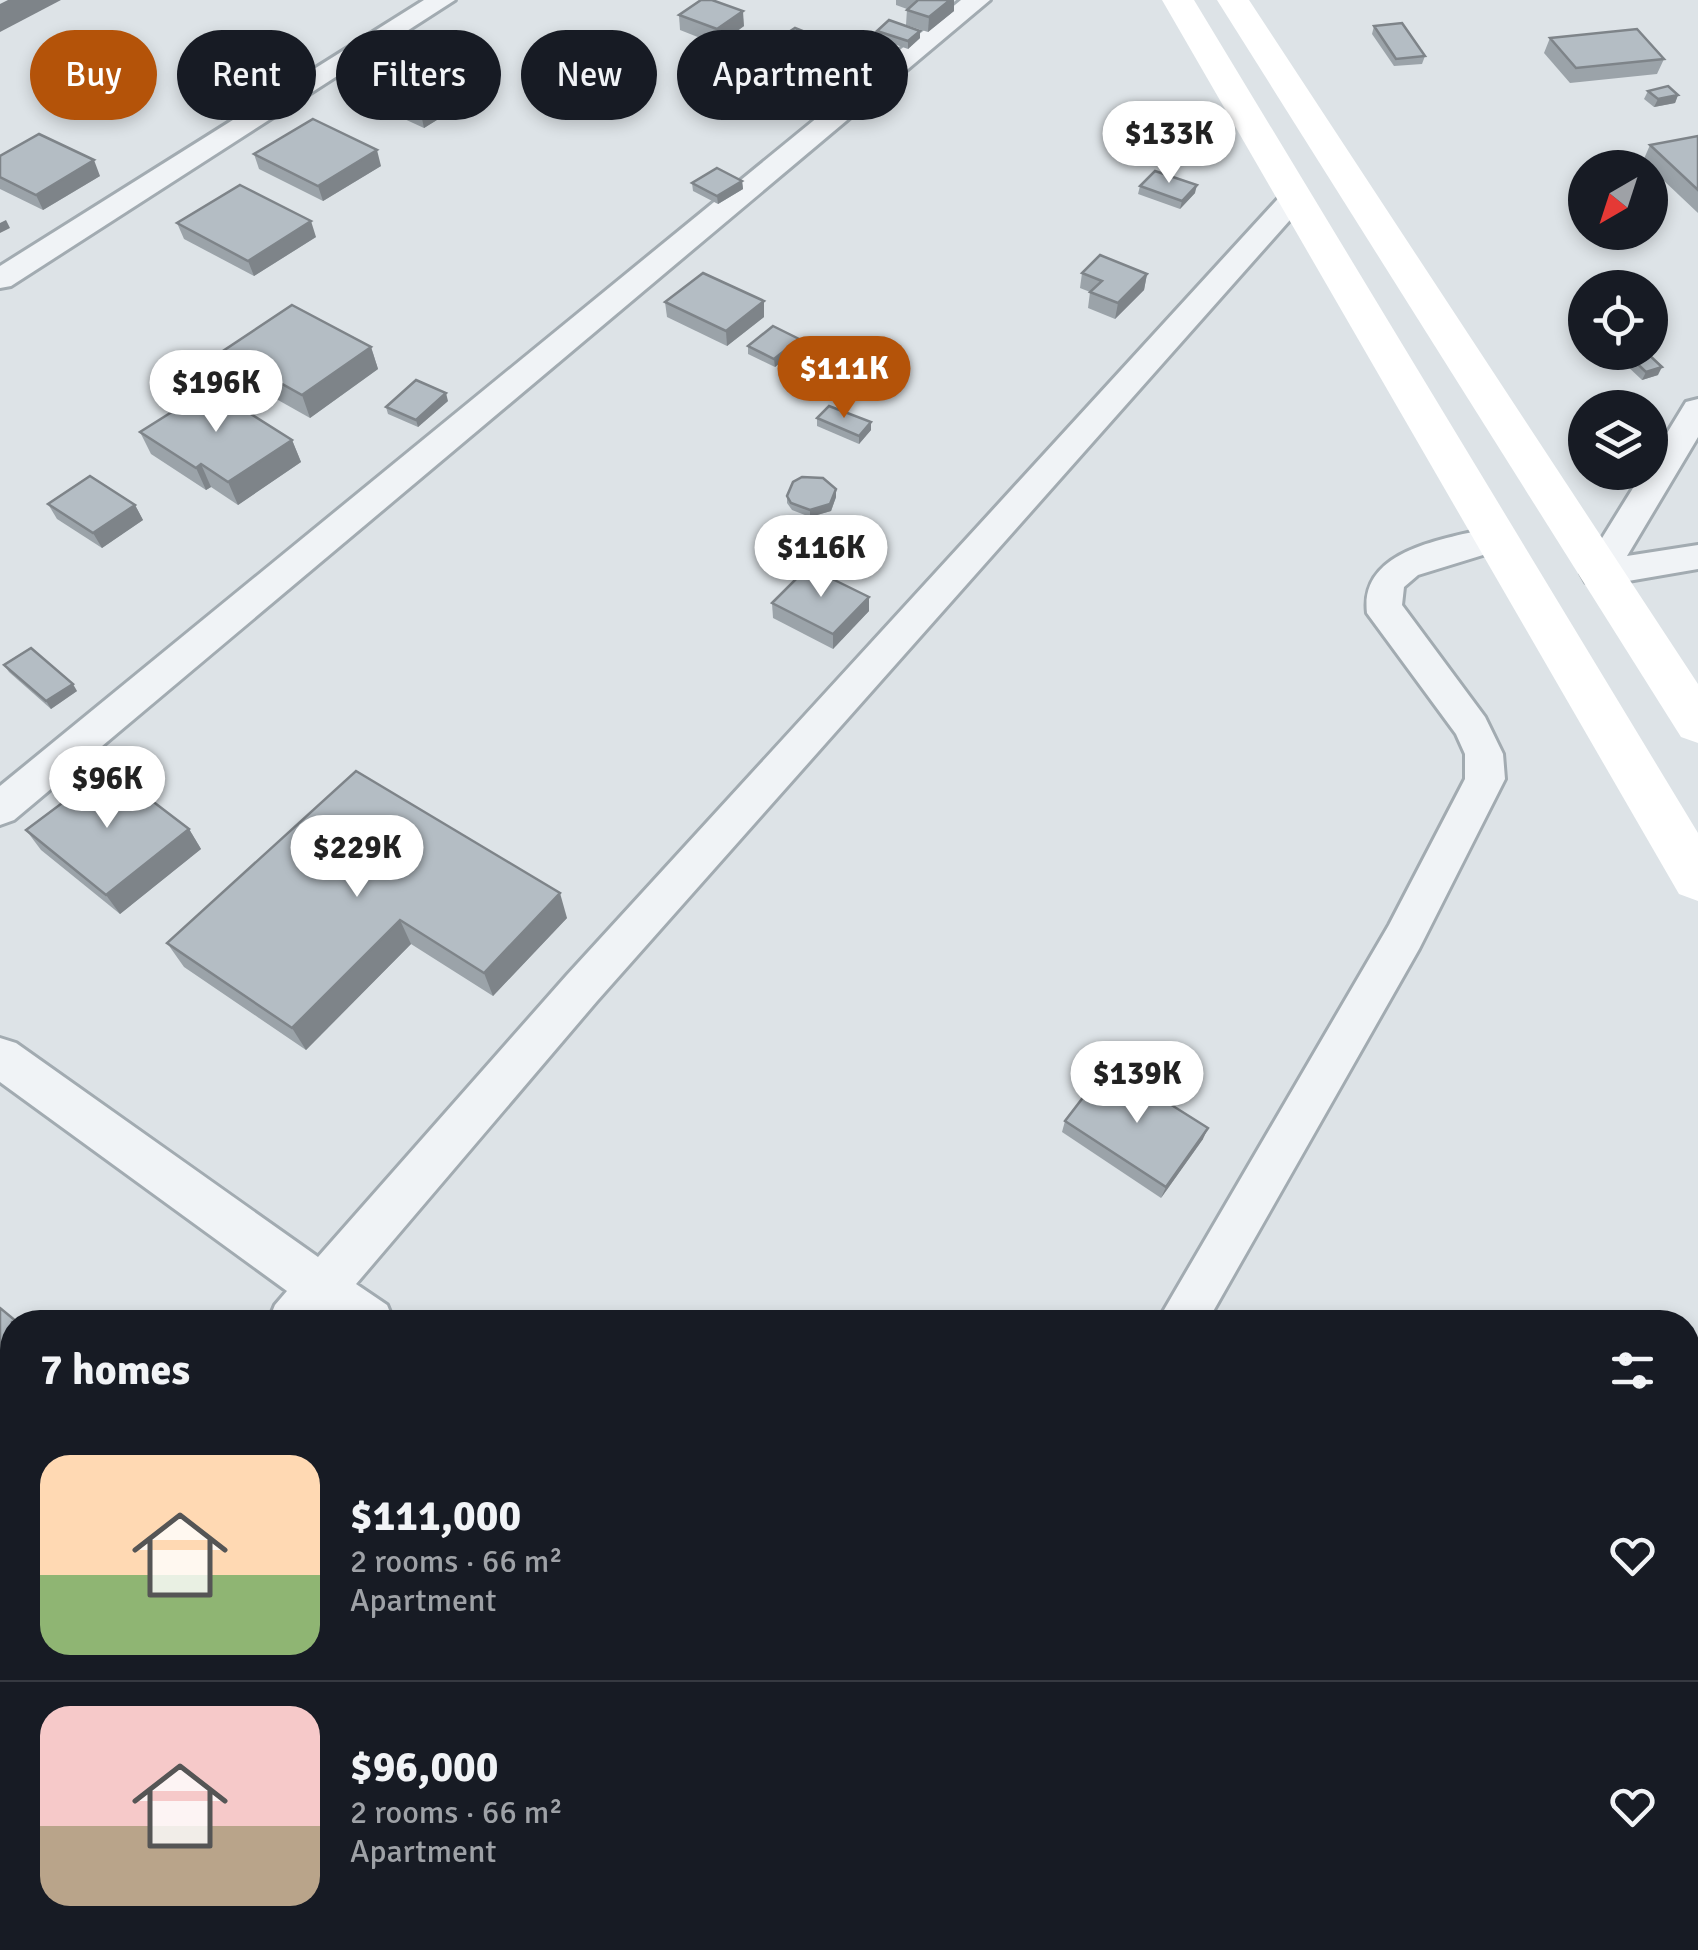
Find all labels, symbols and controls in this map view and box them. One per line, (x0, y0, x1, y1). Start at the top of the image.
chip: Buy (30, 30, 157, 120)
chip: Rent (177, 30, 316, 120)
chip: Filters (336, 30, 501, 120)
chip: New (521, 30, 657, 120)
chip: Apartment (677, 30, 908, 120)
pin: $133K (1099, 101, 1239, 186)
text: $133K (1125, 114, 1213, 153)
north arrow (1568, 150, 1668, 250)
map controls (1568, 150, 1668, 490)
button: locate (1568, 270, 1668, 370)
pin: $111K (774, 336, 914, 421)
text: $111K (800, 349, 888, 388)
pin: $196K (146, 350, 286, 435)
text: $196K (172, 363, 260, 402)
button: layers (1568, 390, 1668, 490)
pin: $116K (751, 515, 891, 600)
text: $116K (777, 528, 865, 567)
pin: $96K (48, 746, 166, 831)
text: $96K (71, 759, 143, 798)
pin: $229K (287, 815, 427, 900)
text: $229K (313, 828, 401, 867)
pin: $139K (1067, 1041, 1207, 1126)
text: $139K (1093, 1054, 1181, 1093)
icon: filters (1605, 1343, 1660, 1398)
text: 7 homes (40, 1345, 190, 1396)
text: $111,000 (350, 1491, 521, 1542)
icon: home (120, 1495, 240, 1615)
icon: heart (1605, 1528, 1660, 1583)
text: 2 rooms · 66 m² (350, 1542, 563, 1581)
text: Apartment (350, 1581, 497, 1620)
text: $96,000 (350, 1742, 498, 1793)
icon: home (120, 1746, 240, 1866)
icon: heart (1605, 1779, 1660, 1834)
text: 2 rooms · 66 m² (350, 1793, 563, 1832)
text: Apartment (350, 1832, 497, 1871)

